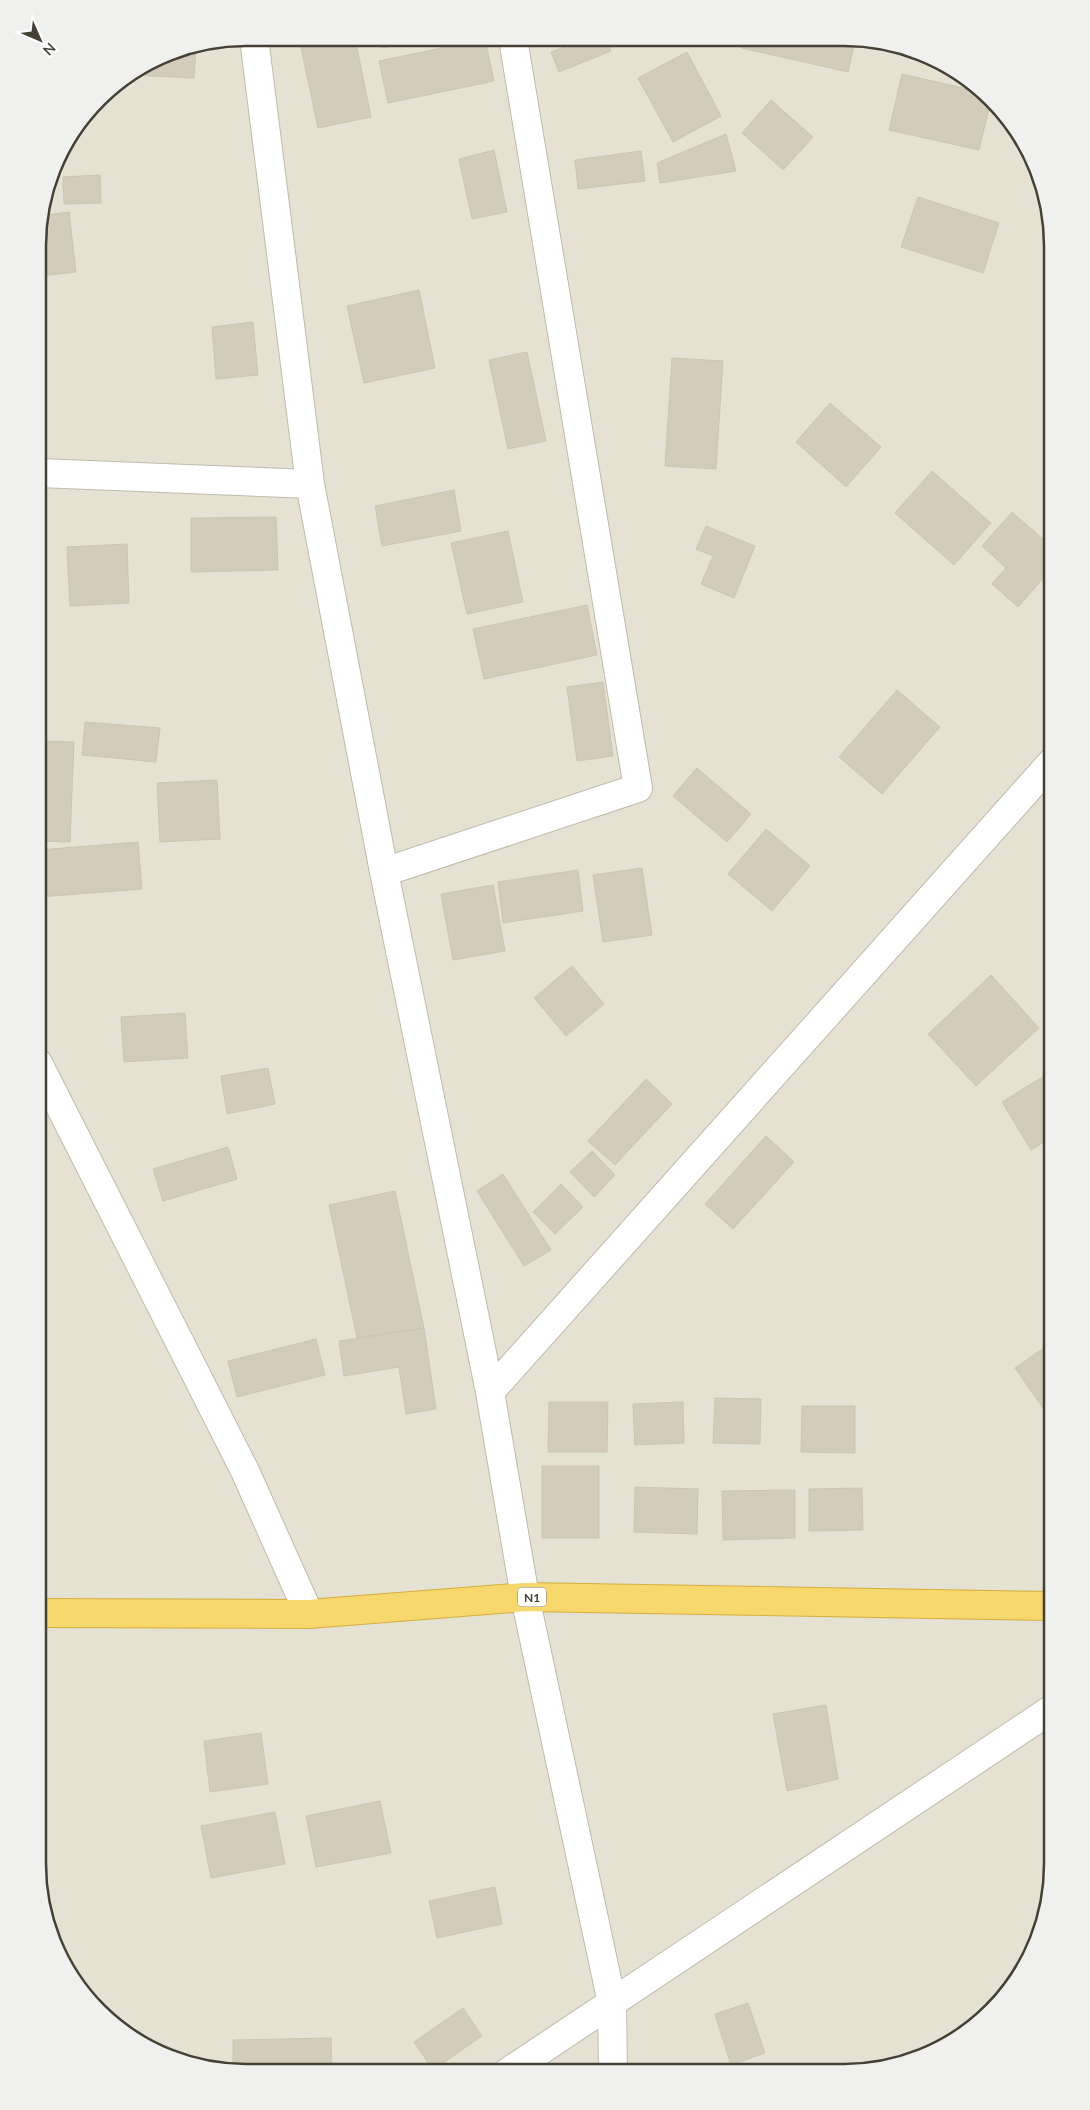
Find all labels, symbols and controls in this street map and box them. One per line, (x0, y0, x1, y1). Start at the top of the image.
north arrow (15, 15, 65, 65)
text: N (40, 40, 59, 59)
road number: N1 (518, 1588, 546, 1606)

